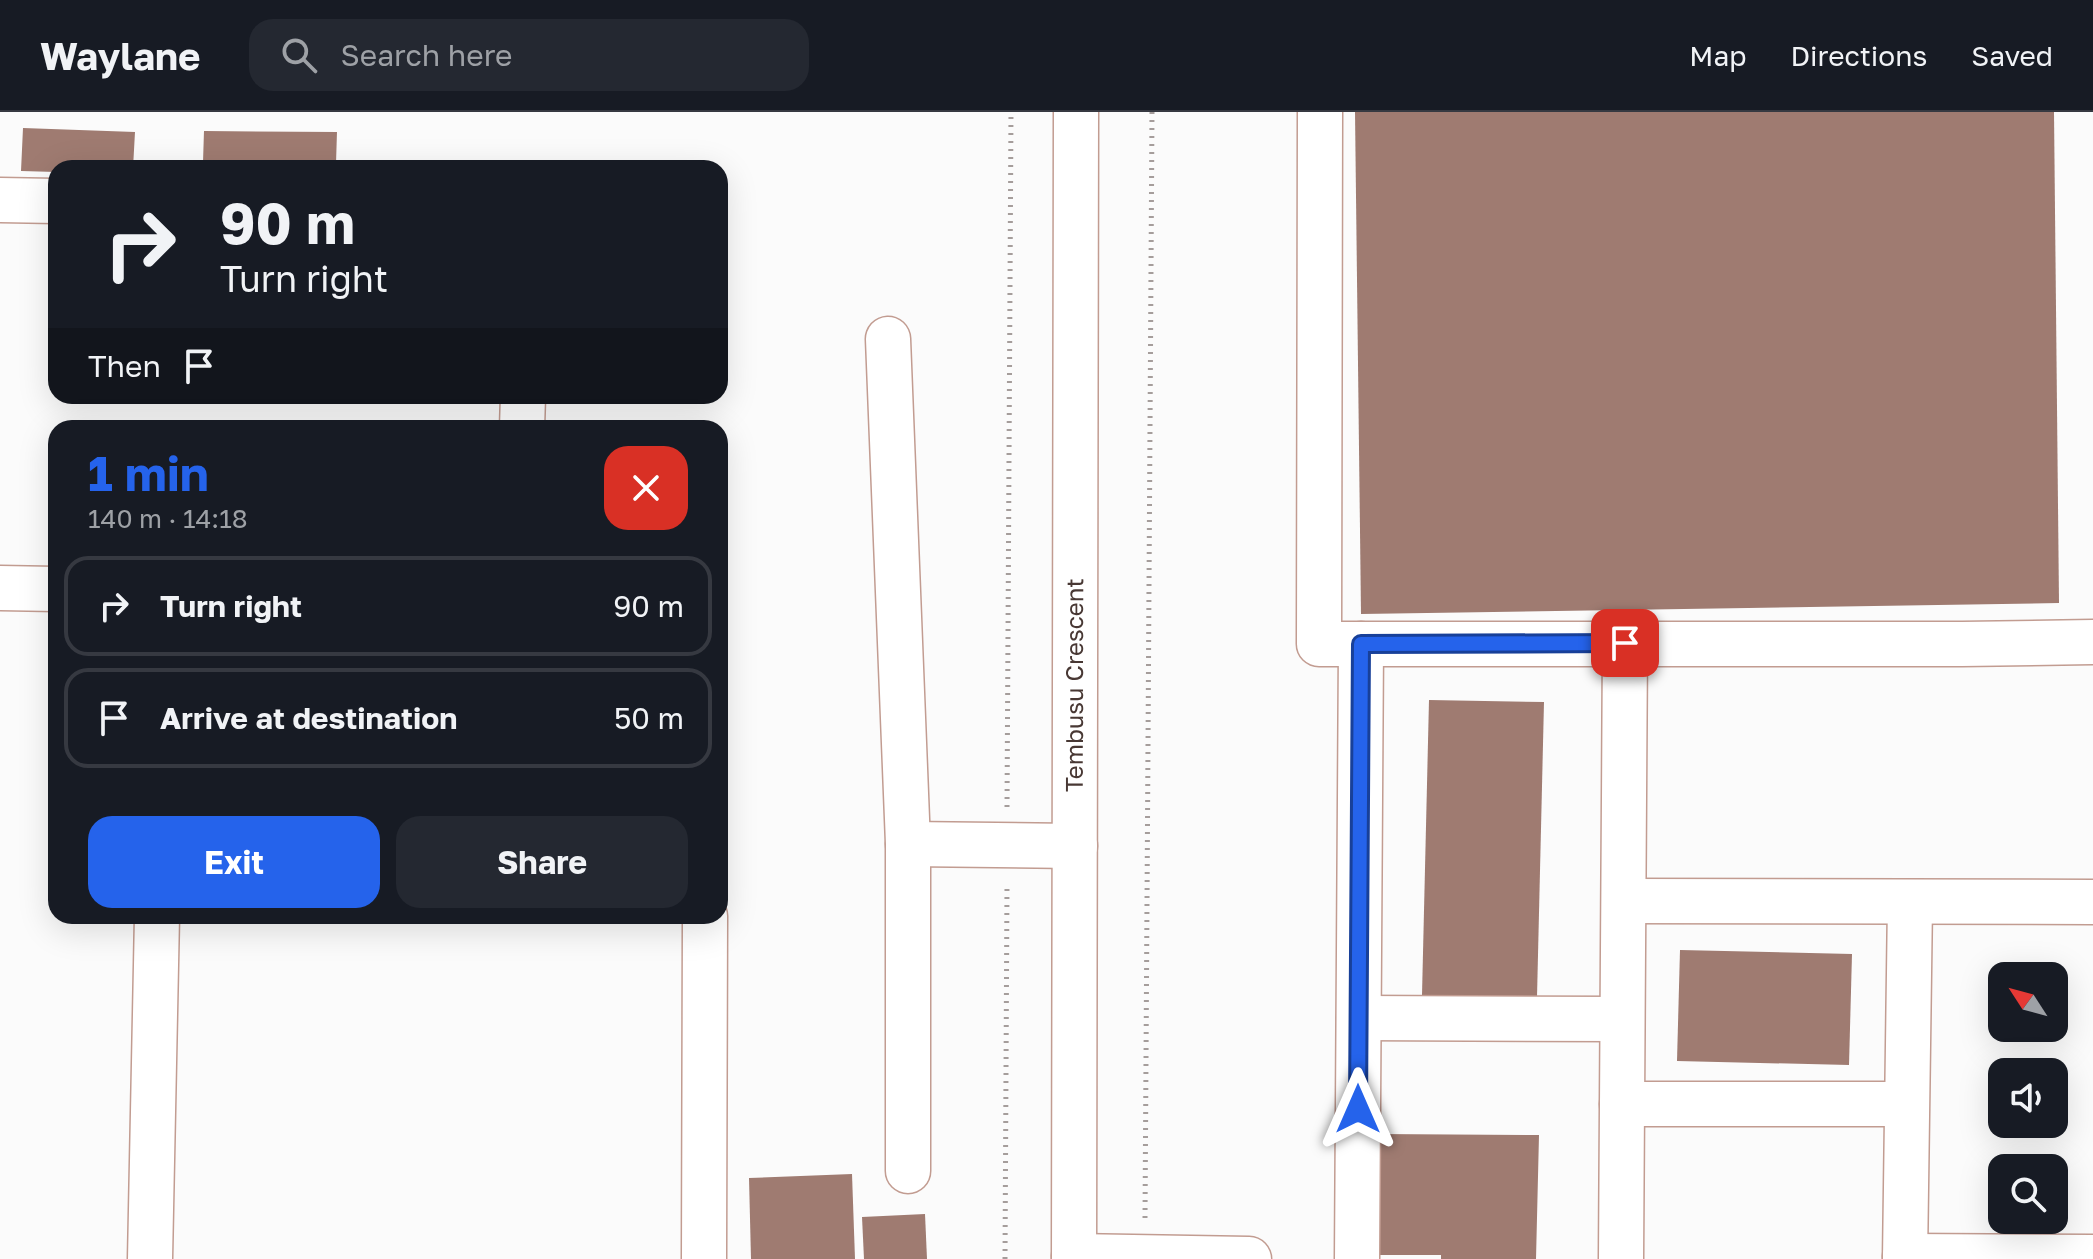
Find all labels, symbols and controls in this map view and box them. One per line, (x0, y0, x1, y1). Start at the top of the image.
search box (249, 19, 809, 91)
text: Waylane (40, 33, 201, 78)
icon: search (277, 33, 321, 77)
text: Search here (341, 37, 512, 73)
text: Map (1689, 39, 1746, 72)
text: Directions (1790, 39, 1927, 72)
text: Saved (1971, 39, 2053, 72)
text: 90 m (220, 189, 355, 256)
icon: right (88, 192, 192, 296)
text: Turn right (220, 257, 388, 300)
icon: arrive (177, 344, 221, 388)
text: Then (88, 348, 161, 384)
text: 1 min (88, 444, 209, 502)
button: close (604, 446, 688, 530)
text: 140 m · 14:18 (88, 503, 248, 534)
street label: Tembusu Crescent (1059, 578, 1088, 792)
icon: right (92, 584, 136, 628)
text: Turn right (160, 588, 302, 624)
text: 90 m (613, 588, 684, 624)
pin (1591, 609, 1659, 677)
icon: arrive (1603, 621, 1647, 665)
icon: arrive (92, 696, 136, 740)
text: Arrive at destination (160, 700, 457, 736)
text: 50 m (614, 700, 684, 736)
button: Exit (88, 816, 380, 908)
button: Share (396, 816, 688, 908)
north arrow (1988, 962, 2068, 1042)
map controls (1988, 962, 2068, 1234)
button: sound (1988, 1058, 2068, 1138)
position arrow (1316, 1067, 1400, 1151)
button: search (1988, 1154, 2068, 1234)

